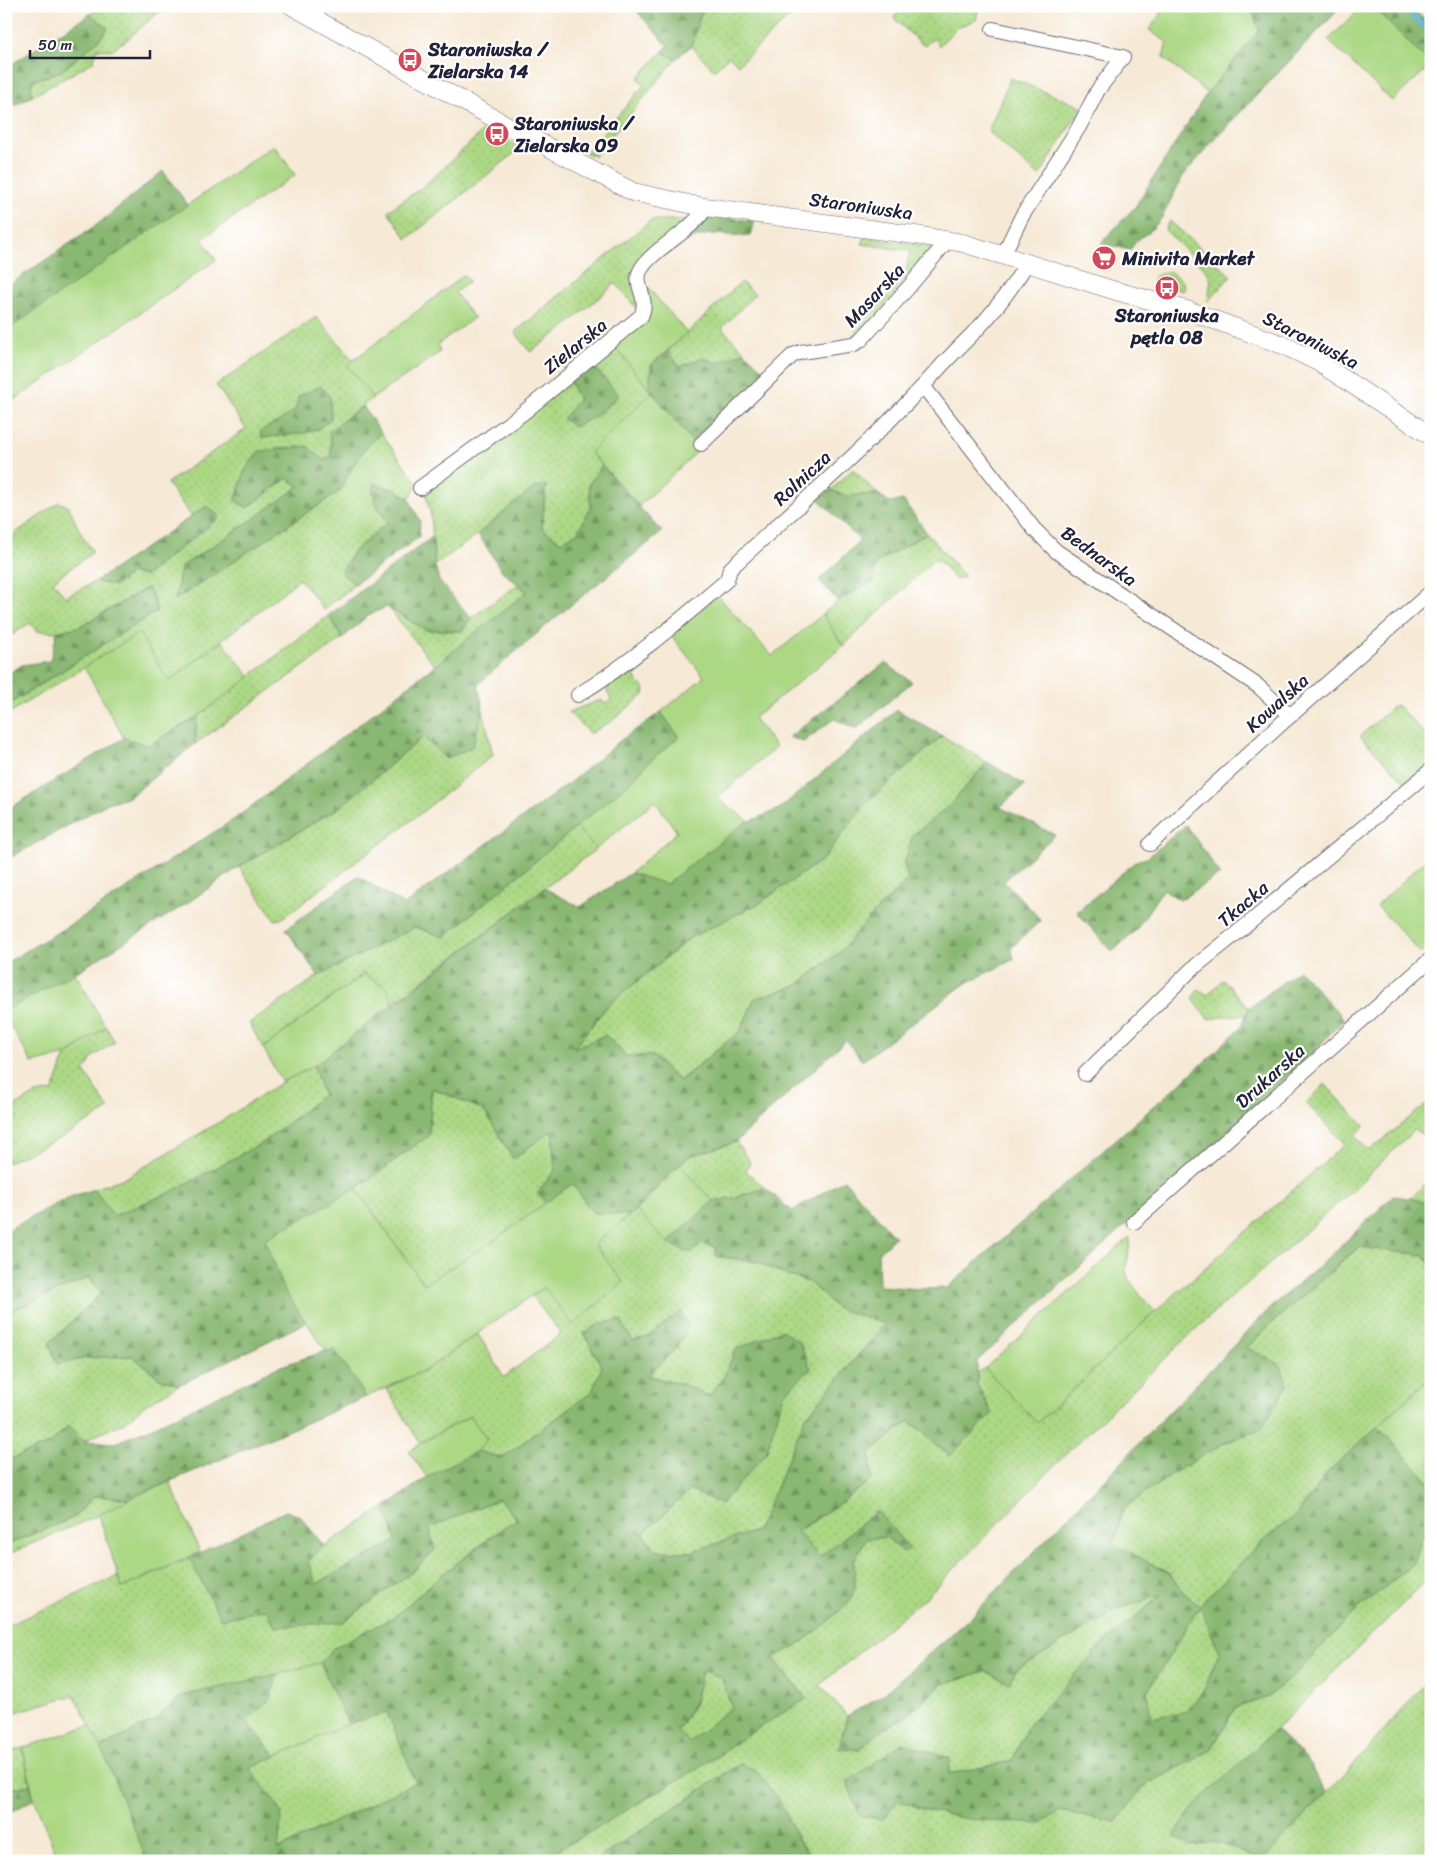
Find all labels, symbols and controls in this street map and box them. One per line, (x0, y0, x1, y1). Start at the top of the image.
scale bar (30, 28, 150, 60)
text: 50 m (38, 32, 73, 58)
place label: Staroniwska / Zielarska 14 (427, 33, 549, 88)
bus stop icon: Staroniwska / Zielarska 14 (397, 47, 423, 73)
place label: Staroniwska / Zielarska 09 (513, 107, 635, 162)
bus stop icon: Staroniwska / Zielarska 09 (484, 121, 510, 147)
street label: Staroniwska (807, 182, 915, 230)
place label: Minivita Market (1121, 242, 1256, 275)
supermarket icon: Minivita Market (1091, 245, 1117, 271)
street label: Masarska (835, 255, 913, 335)
bus stop icon: Staroniwska pętla 08 (1154, 275, 1180, 301)
place label: Staroniwska pętla 08 (1114, 299, 1220, 354)
street label: Staroniwska (1257, 302, 1365, 379)
street label: Zielarska (535, 309, 615, 383)
street label: Rolnicza (765, 442, 839, 514)
street label: Bednarska (1054, 517, 1145, 595)
street label: Kowalska (1237, 665, 1317, 741)
street label: Tkacka (1210, 872, 1277, 936)
street label: Drukarska (1227, 1035, 1313, 1117)

